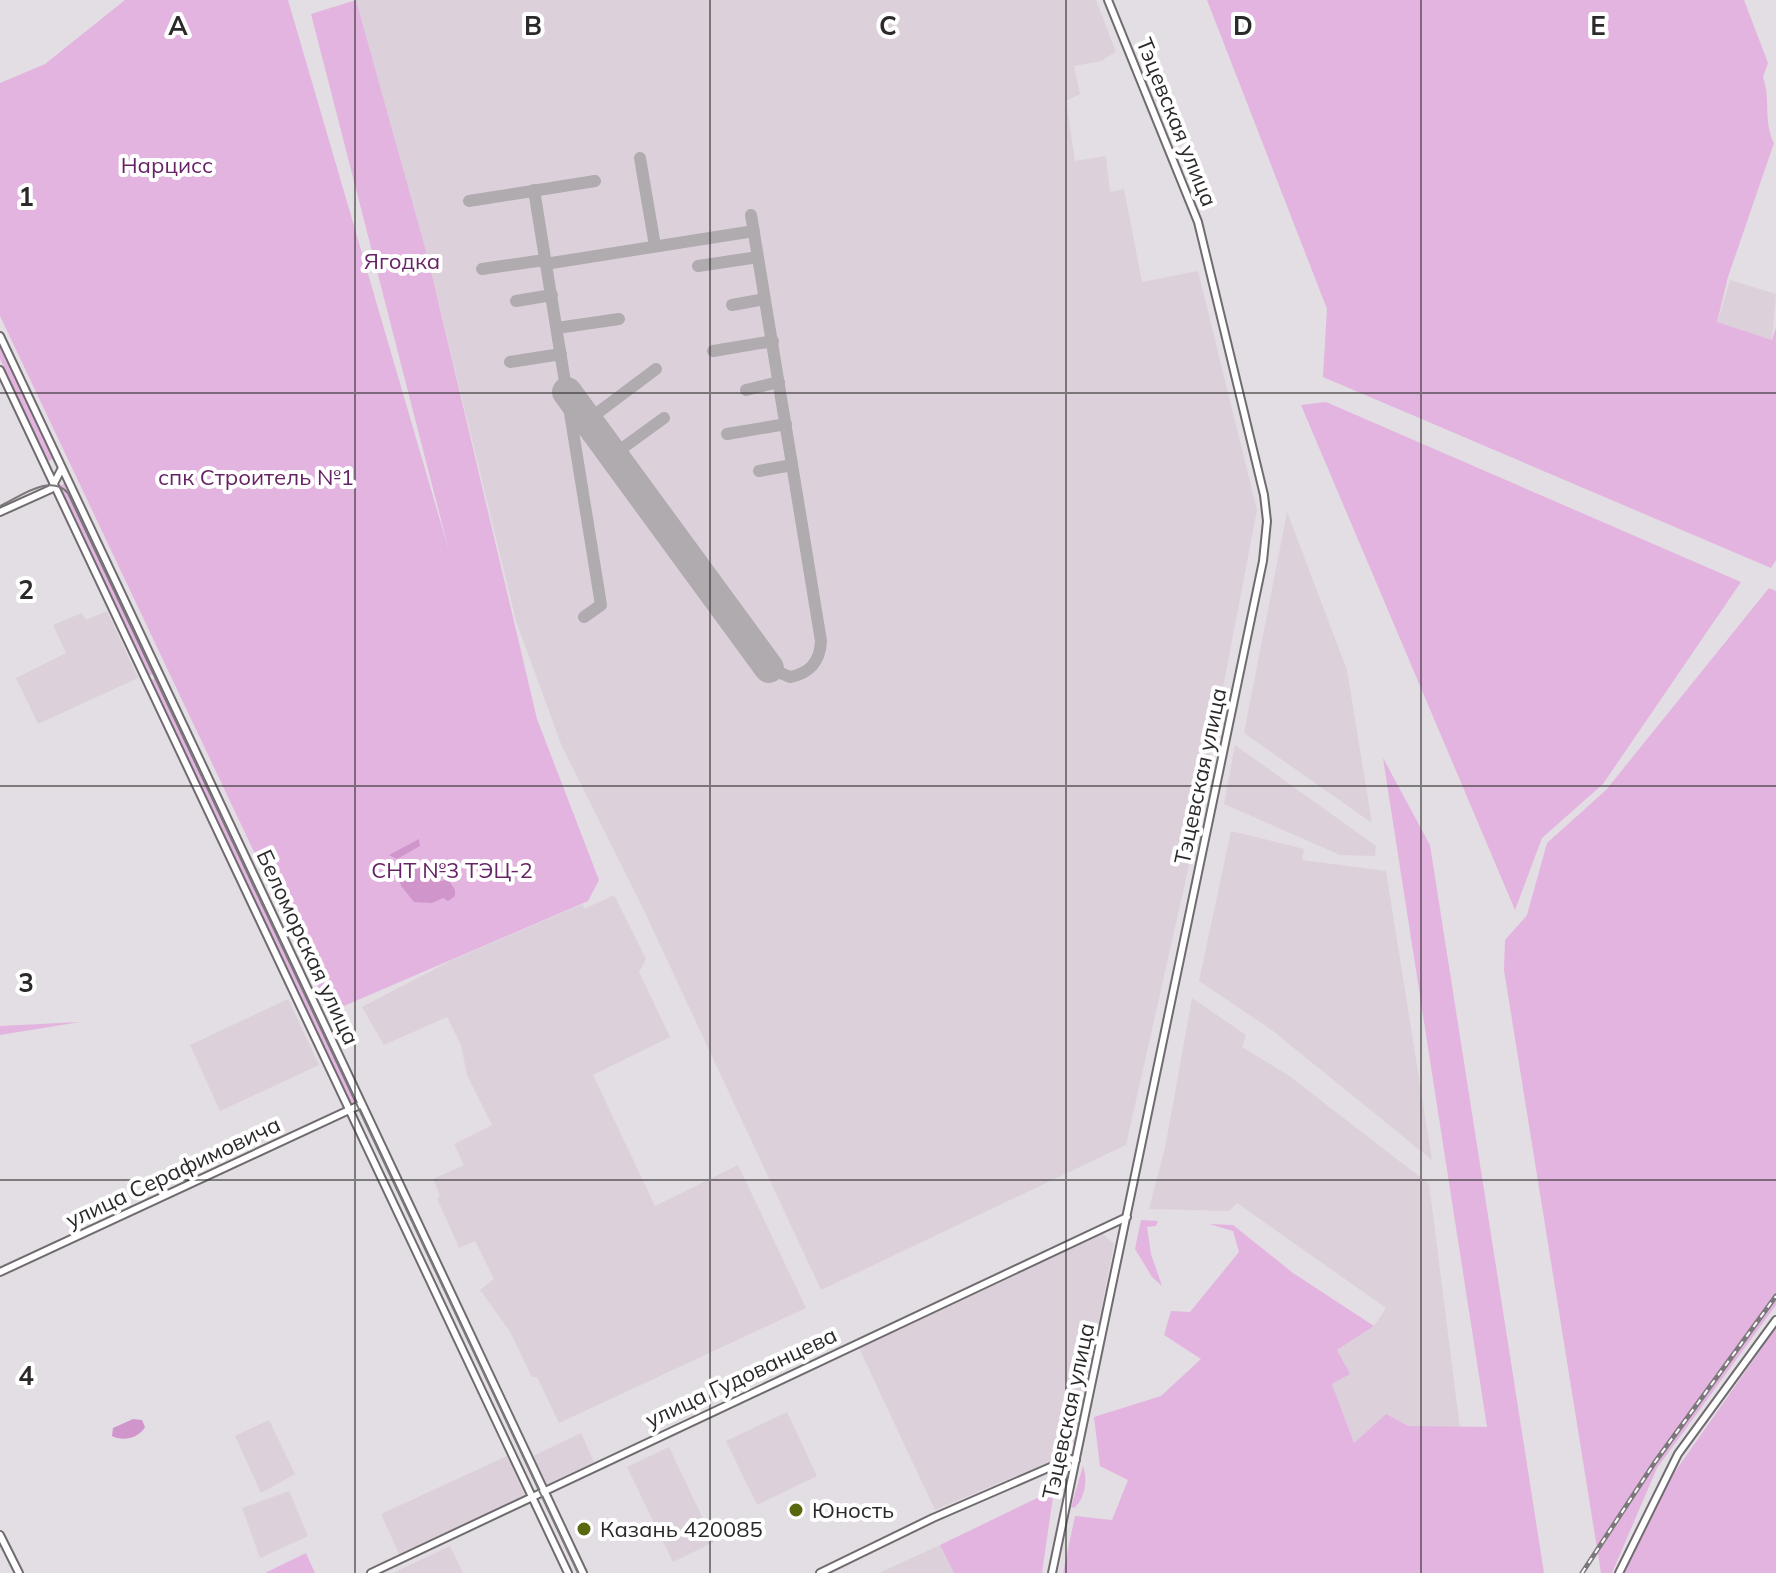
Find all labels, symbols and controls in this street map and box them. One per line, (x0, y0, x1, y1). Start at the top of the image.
text: A (168, 9, 188, 42)
text: B (524, 9, 542, 42)
text: C (879, 9, 897, 42)
text: D (1233, 9, 1253, 42)
text: E (1590, 9, 1606, 42)
street label: Тэцевская улица (1130, 33, 1224, 211)
park label: Нарцисс (121, 151, 213, 179)
text: 1 (18, 180, 34, 213)
park label: Ягодка (364, 247, 440, 275)
park label: спк Строитель №1 (158, 463, 354, 491)
text: 2 (18, 573, 34, 606)
street label: Тэцевская улица (1168, 685, 1232, 867)
street label: Беломорская улица (250, 845, 366, 1049)
park label: СНТ №3 ТЭЦ-2 (371, 856, 533, 884)
text: 3 (18, 966, 34, 999)
street label: улица Серафимовича (61, 1110, 285, 1234)
street label: улица Гудованцева (641, 1320, 841, 1434)
street label: Тэцевская улица (1036, 1320, 1100, 1502)
text: 4 (18, 1359, 34, 1392)
place label: Юность (812, 1496, 894, 1524)
marker: Юность (787, 1501, 805, 1519)
place label: Казань 420085 (600, 1515, 763, 1543)
marker: Казань 420085 (575, 1520, 593, 1538)

